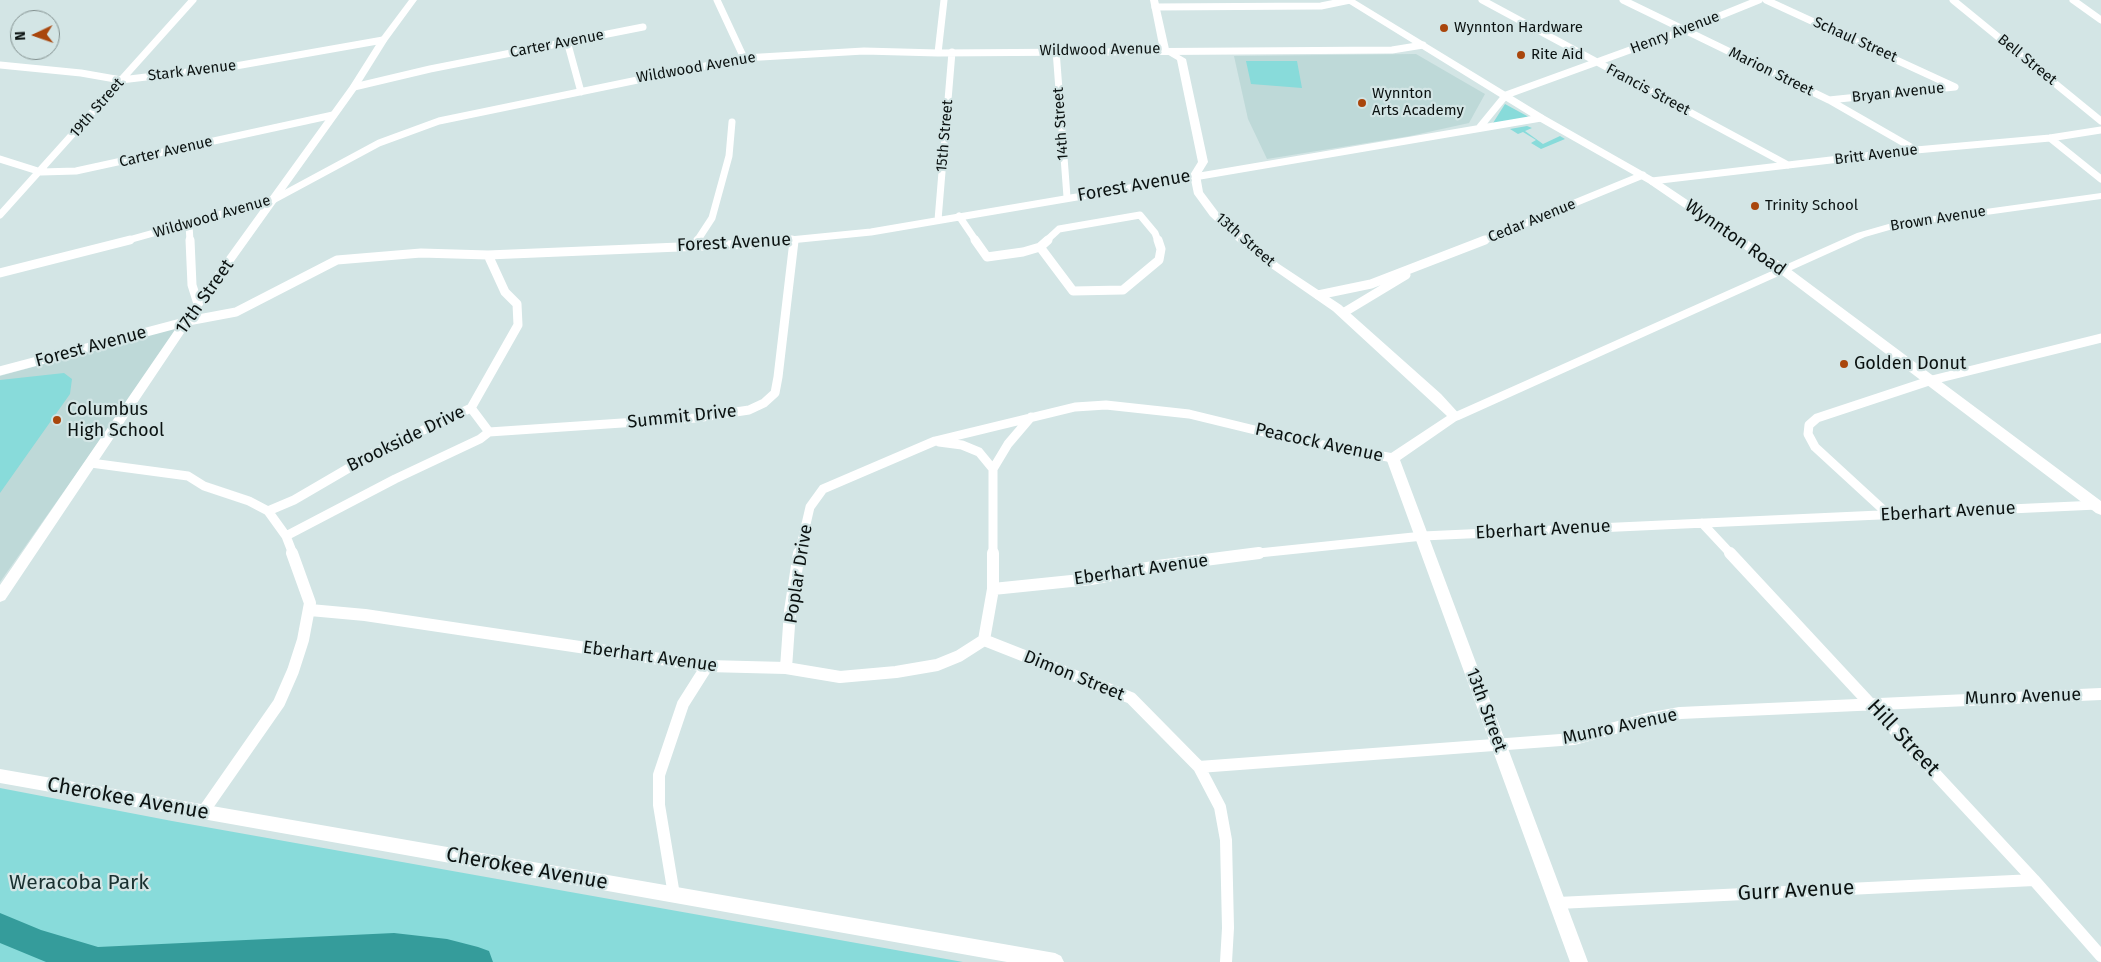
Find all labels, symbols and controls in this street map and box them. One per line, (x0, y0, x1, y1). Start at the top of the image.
street label: Henry Avenue (1628, 8, 1722, 58)
north arrow (10, 10, 60, 60)
street label: Schaul Street (1810, 13, 1900, 67)
place label: Wynnton Hardware (1454, 19, 1583, 37)
marker: Wynnton Hardware (1438, 22, 1450, 34)
street label: Carter Avenue (509, 26, 605, 62)
text: N (12, 31, 29, 41)
street label: Bell Street (1994, 31, 2060, 89)
street label: Wildwood Avenue (1039, 40, 1161, 60)
street label: Marion Street (1726, 44, 1816, 100)
place label: Rite Aid (1531, 46, 1583, 64)
street label: Wildwood Avenue (635, 49, 757, 87)
marker: Rite Aid (1515, 49, 1527, 61)
street label: Stark Avenue (147, 57, 237, 85)
street label: Francis Street (1603, 60, 1693, 120)
street label: 19th Street (66, 74, 128, 142)
street label: Bryan Avenue (1851, 79, 1945, 107)
place label: Wynnton Arts Academy (1372, 85, 1464, 120)
street label: 14th Street (1049, 87, 1073, 161)
marker: Wynnton Arts Academy (1356, 97, 1368, 109)
street label: 15th Street (933, 99, 957, 173)
street label: Carter Avenue (118, 133, 214, 171)
street label: Britt Avenue (1833, 141, 1919, 169)
street label: Forest Avenue (1076, 165, 1192, 207)
street label: Wildwood Avenue (151, 192, 273, 242)
street label: Cedar Avenue (1486, 195, 1578, 247)
street label: Wynnton Road (1680, 195, 1790, 281)
place label: Trinity School (1765, 197, 1858, 215)
marker: Trinity School (1749, 200, 1761, 212)
street label: Brown Avenue (1889, 203, 1987, 235)
street label: 13th Street (1212, 209, 1278, 271)
street label: Forest Avenue (676, 229, 792, 257)
street label: 17th Street (171, 255, 239, 339)
street label: Forest Avenue (33, 322, 149, 372)
place label: Golden Donut (1854, 353, 1967, 375)
marker: Golden Donut (1838, 358, 1850, 370)
place label: Columbus High School (67, 399, 164, 442)
street label: Brookside Drive (344, 401, 468, 477)
street label: Summit Drive (626, 401, 738, 433)
marker: Columbus High School (51, 414, 63, 426)
street label: Peacock Avenue (1253, 419, 1385, 467)
street label: Eberhart Avenue (1880, 498, 2016, 526)
street label: Eberhart Avenue (1475, 516, 1611, 544)
street label: Poplar Drive (781, 523, 817, 625)
street label: Eberhart Avenue (1072, 550, 1210, 590)
street label: Eberhart Avenue (581, 637, 719, 677)
street label: Dimon Street (1020, 646, 1128, 706)
street label: 13th Street (1461, 665, 1511, 755)
street label: Munro Avenue (1964, 684, 2082, 710)
street label: Hill Street (1861, 695, 1945, 781)
street label: Munro Avenue (1561, 704, 1679, 750)
street label: Cherokee Avenue (45, 772, 211, 826)
street label: Cherokee Avenue (444, 842, 610, 896)
park label: Weracoba Park (9, 870, 149, 896)
street label: Gurr Avenue (1737, 875, 1855, 907)

